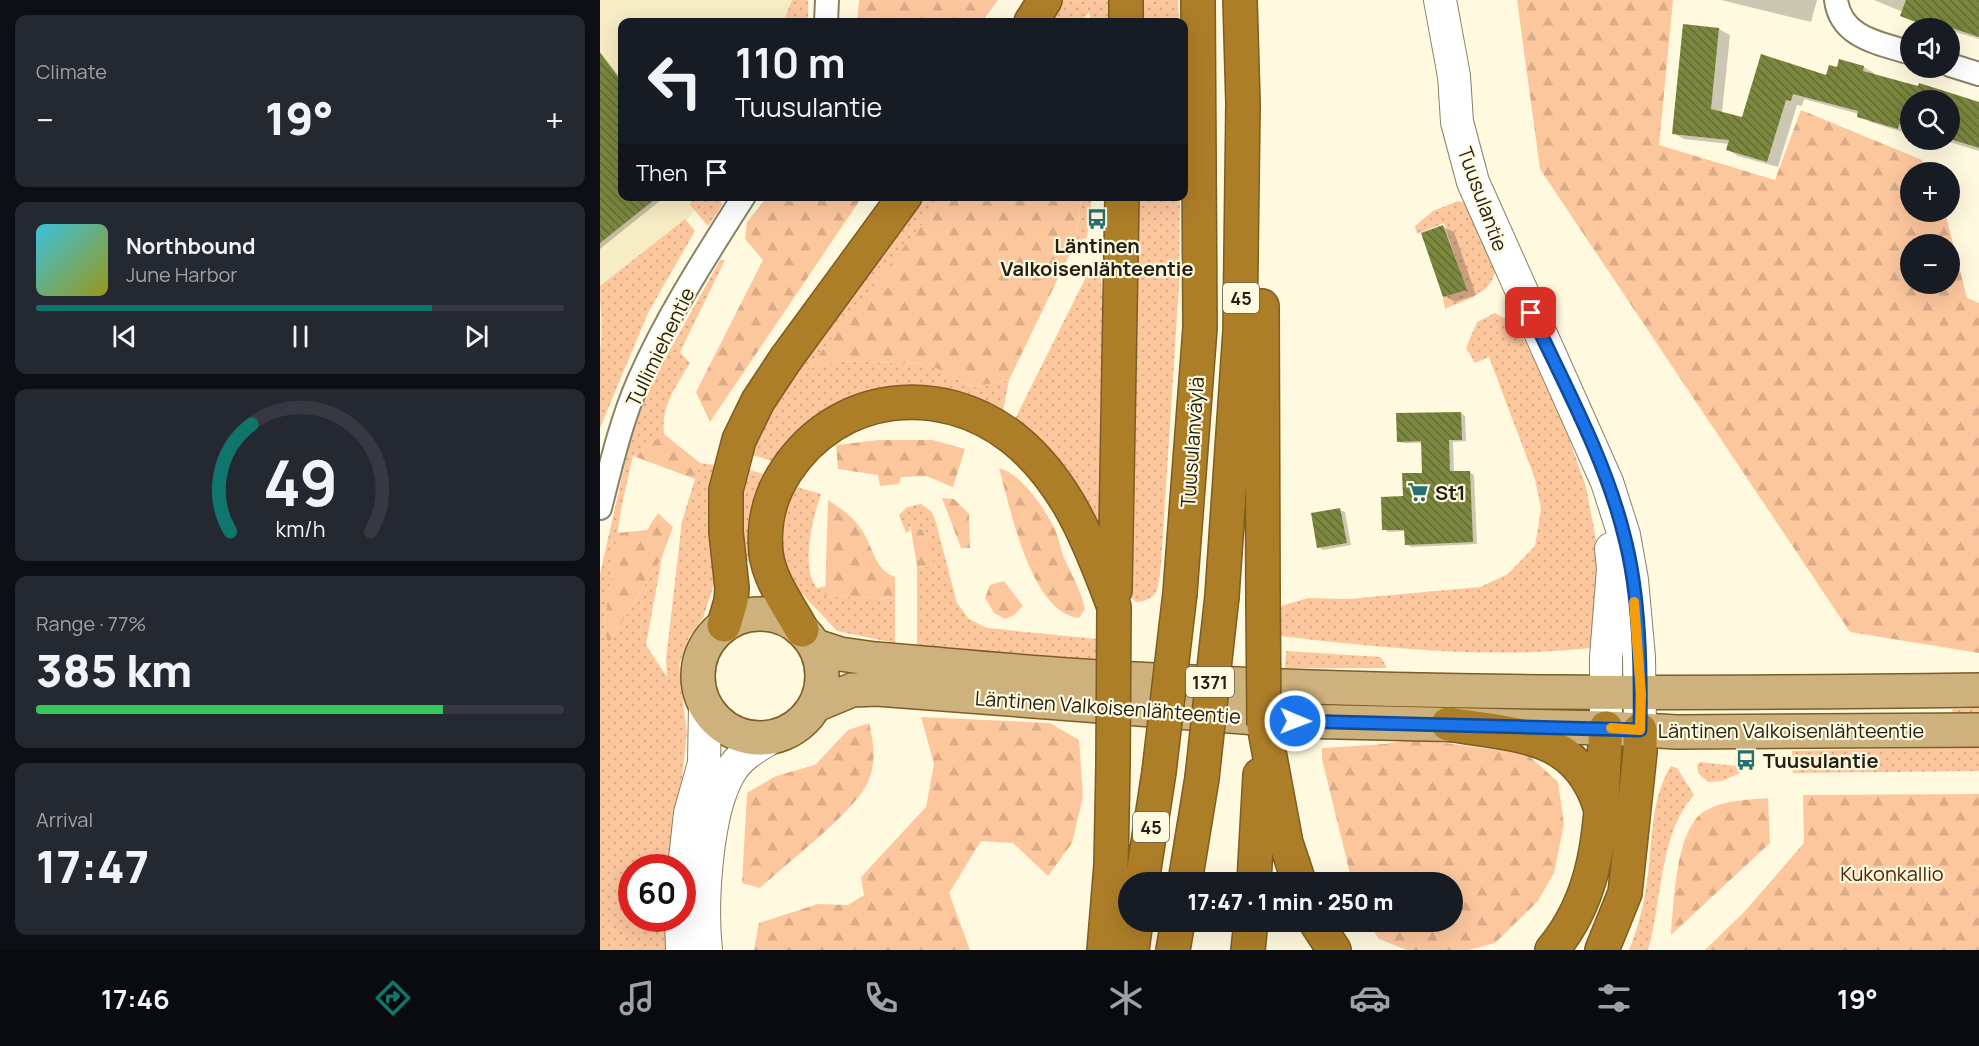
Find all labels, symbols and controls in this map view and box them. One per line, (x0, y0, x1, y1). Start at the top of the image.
map controls (1900, 18, 1960, 294)
button: sound (1900, 18, 1960, 78)
text: 110 m (735, 33, 846, 91)
icon: left (636, 42, 714, 120)
text: Climate (36, 58, 107, 85)
text: 19° (265, 87, 334, 149)
text: Tuusulantie (735, 88, 882, 125)
button: search (1900, 90, 1960, 150)
text: − (36, 97, 54, 142)
text: + (545, 97, 564, 142)
street label: Tuusulantie (1452, 143, 1514, 255)
icon: arrive (700, 156, 733, 189)
text: Then (636, 158, 688, 188)
button: + (1900, 162, 1960, 222)
bus stop icon: Läntinen Valkoisenlähteentie (1085, 207, 1109, 231)
text: Northbound (126, 231, 256, 261)
place label: Läntinen Valkoisenlähteentie (1001, 232, 1194, 282)
button: − (1900, 234, 1960, 294)
text: June Harbor (126, 261, 238, 288)
street label: Tullimiehentie (619, 283, 701, 411)
road number: 45 (1223, 283, 1259, 313)
pin (1505, 287, 1556, 338)
icon: arrive (1514, 296, 1547, 329)
icon: previous (108, 320, 141, 353)
icon: pause (284, 320, 317, 353)
icon: next (460, 320, 493, 353)
street label: Tuusulanväylä (1174, 376, 1210, 508)
text: 49 (262, 439, 338, 525)
place label: St1 (1435, 479, 1466, 506)
supermarket icon: St1 (1406, 480, 1430, 504)
text: km/h (275, 514, 325, 543)
text: Range · 77% (36, 610, 146, 637)
text: 385 km (36, 639, 192, 701)
road number: 1371 (1186, 667, 1234, 697)
street label: Läntinen Valkoisenlähteentie (974, 684, 1242, 730)
position arrow (1263, 689, 1327, 753)
street label: Läntinen Valkoisenlähteentie (1658, 717, 1924, 744)
place label: Tuusulantie (1763, 747, 1878, 774)
bus stop icon: Tuusulantie (1734, 748, 1758, 772)
text: Arrival (36, 806, 93, 833)
road number: 45 (1133, 812, 1169, 842)
text: 17:47 (36, 835, 149, 897)
speed limit sign: 60 (618, 854, 696, 932)
park label: Kukonkallio (1840, 860, 1944, 887)
text: 17:47 · 1 min · 250 m (1188, 887, 1393, 917)
icon: directions (372, 977, 414, 1019)
icon: music (616, 977, 658, 1019)
icon: phone (860, 977, 902, 1019)
icon: climate (1105, 977, 1147, 1019)
icon: car (1349, 977, 1391, 1019)
icon: filters (1593, 977, 1635, 1019)
text: 17:46 (101, 980, 170, 1017)
text: 19° (1837, 980, 1878, 1017)

